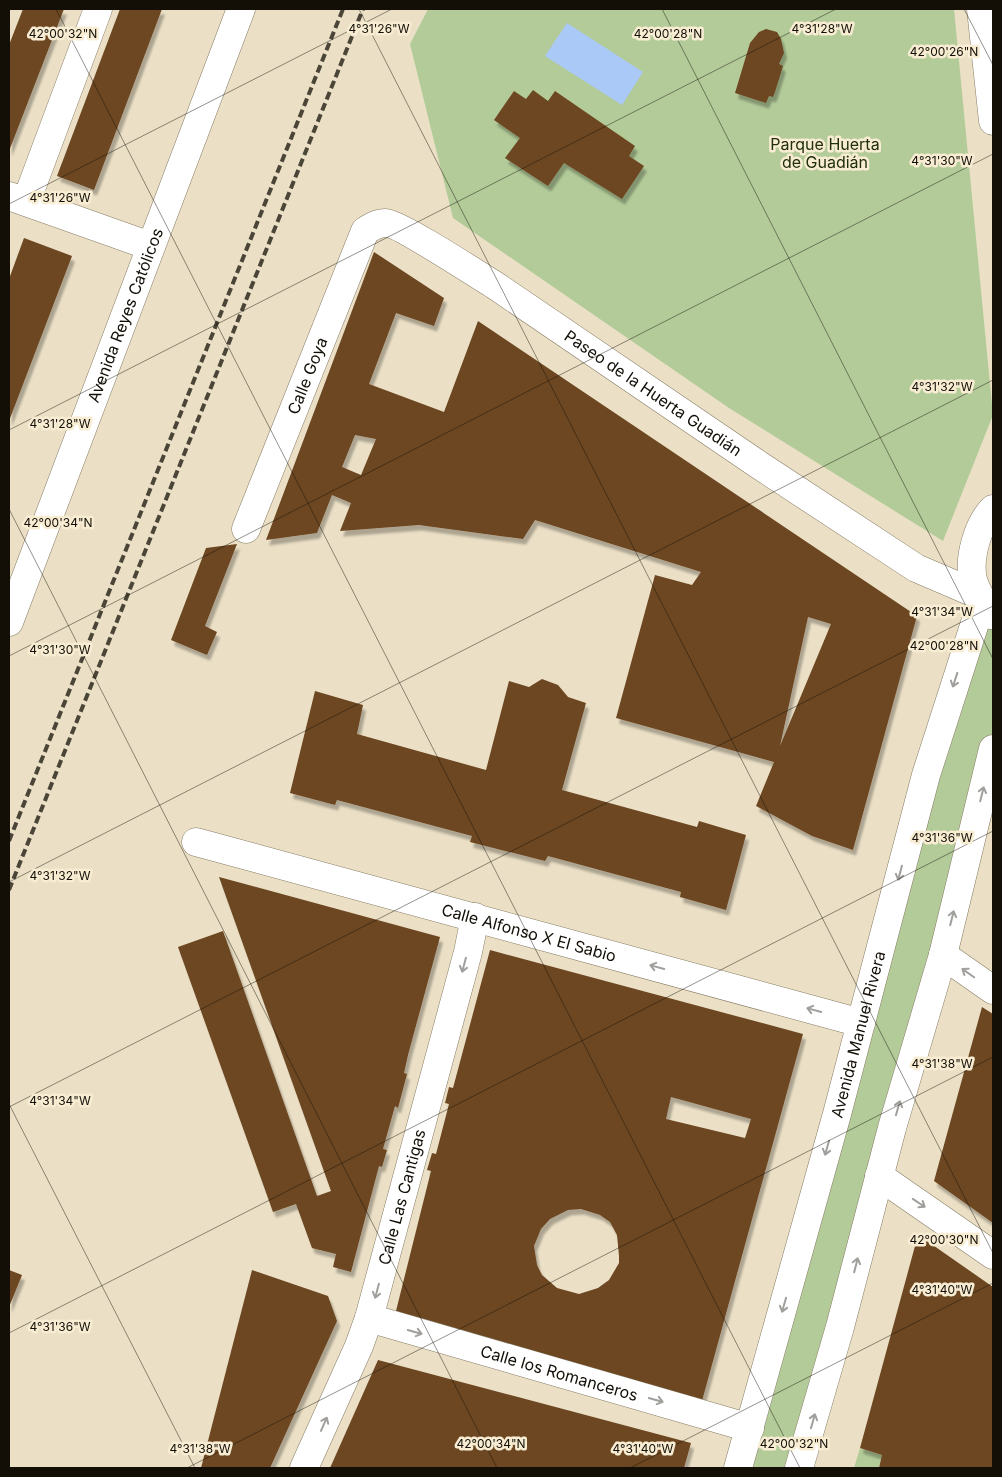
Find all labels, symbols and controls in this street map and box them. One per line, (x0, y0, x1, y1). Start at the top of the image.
text: 4°31'26"W (348, 21, 410, 36)
text: 4°31'28"W (791, 21, 853, 36)
text: 42°00'32"N (29, 26, 97, 41)
text: 42°00'28"N (634, 26, 702, 41)
text: 42°00'26"N (910, 44, 978, 59)
park label: Parque Huerta de Guadián (770, 134, 880, 172)
text: 4°31'30"W (911, 153, 973, 168)
text: 4°31'26"W (29, 190, 91, 205)
street label: Avenida Reyes Católicos (83, 225, 167, 405)
street label: Paseo de la Huerta Guadián (561, 326, 746, 460)
street label: Calle Goya (283, 334, 332, 417)
text: 4°31'32"W (911, 379, 973, 394)
text: 4°31'28"W (29, 416, 91, 431)
text: 42°00'34"N (23, 515, 93, 530)
text: 4°31'34"W (911, 604, 973, 619)
text: 42°00'28"N (910, 638, 978, 653)
text: 4°31'30"W (29, 642, 91, 657)
one-way arrow (950, 672, 960, 688)
one-way arrow (978, 786, 987, 802)
text: 4°31'36"W (911, 830, 973, 845)
one-way arrow (894, 864, 904, 880)
text: 4°31'32"W (29, 868, 91, 883)
street label: Calle Alfonso X El Sabio (439, 899, 618, 966)
one-way arrow (948, 910, 957, 926)
street label: Avenida Manuel Rivera (826, 949, 889, 1120)
one-way arrow (459, 956, 469, 972)
one-way arrow (650, 962, 666, 972)
one-way arrow (961, 968, 975, 978)
one-way arrow (807, 1005, 823, 1015)
text: 4°31'38"W (911, 1056, 973, 1071)
text: 4°31'34"W (29, 1093, 91, 1108)
one-way arrow (893, 1100, 903, 1116)
street label: Calle Las Cantigas (374, 1127, 430, 1267)
one-way arrow (822, 1140, 832, 1156)
one-way arrow (912, 1198, 926, 1208)
text: 42°00'30"N (910, 1232, 978, 1247)
one-way arrow (852, 1257, 861, 1273)
one-way arrow (371, 1282, 381, 1298)
text: 4°31'40"W (912, 1282, 973, 1297)
one-way arrow (778, 1296, 788, 1312)
text: 4°31'36"W (29, 1319, 91, 1334)
one-way arrow (407, 1328, 423, 1338)
street label: Calle los Romanceros (478, 1341, 640, 1405)
one-way arrow (648, 1396, 664, 1406)
one-way arrow (808, 1414, 818, 1430)
one-way arrow (320, 1417, 329, 1432)
text: 42°00'34"N (456, 1436, 526, 1451)
text: 42°00'32"N (760, 1436, 828, 1451)
text: 4°31'38"W (169, 1441, 231, 1456)
text: 4°31'40"W (613, 1441, 674, 1456)

